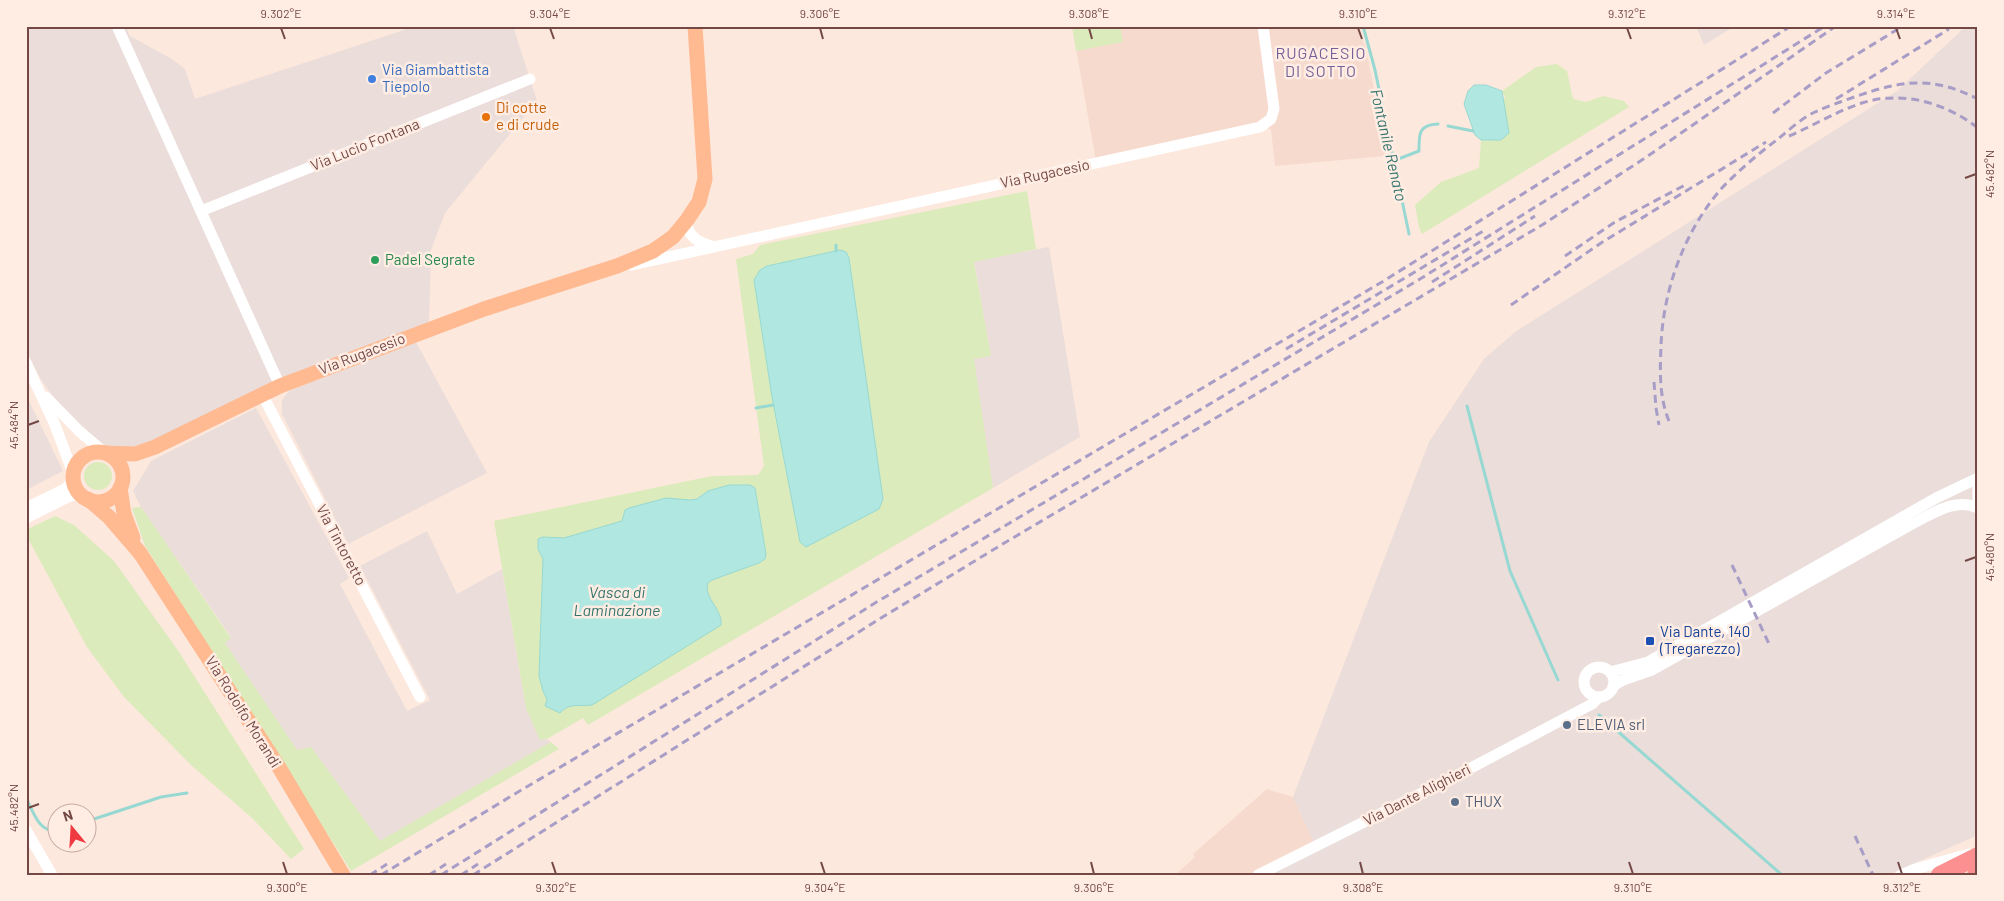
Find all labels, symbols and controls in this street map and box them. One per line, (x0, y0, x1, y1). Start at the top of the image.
text: 9.302°E (261, 6, 301, 20)
text: 9.304°E (530, 6, 571, 20)
text: 9.306°E (800, 6, 840, 20)
text: 9.308°E (1069, 6, 1109, 20)
text: 9.310°E (1339, 6, 1377, 20)
text: 9.312°E (1608, 6, 1646, 20)
text: 9.314°E (1877, 6, 1915, 20)
district label: RUGACESIO DI SOTTO (1275, 43, 1367, 80)
place label: Via Giambattista Tiepolo (382, 60, 489, 95)
marker: Via Giambattista Tiepolo (366, 73, 378, 85)
water label: Fontanile Renato (1367, 87, 1412, 203)
place label: Di cotte e di crude (496, 98, 560, 133)
marker: Di cotte e di crude (480, 111, 492, 123)
street label: Via Lucio Fontana (308, 114, 422, 174)
text: 45.482°N (1982, 150, 1996, 198)
street label: Via Rugacesio (998, 155, 1091, 191)
place label: Padel Segrate (385, 250, 475, 268)
marker: Padel Segrate (369, 254, 381, 266)
street label: Via Rugacesio (316, 328, 407, 378)
text: 45.484°N (6, 401, 20, 449)
street label: Via Tintoretto (313, 501, 371, 588)
text: 45.480°N (1982, 533, 1996, 581)
water label: Vasca di Laminazione (574, 582, 660, 619)
place label: Via Dante, 140 (Tregarezzo) (1659, 622, 1750, 657)
marker: Via Dante, 140 (Tregarezzo) (1644, 635, 1656, 647)
street label: Via Rodolfo Morandi (202, 652, 285, 771)
place label: ELEVIA srl (1577, 715, 1645, 733)
marker: ELEVIA srl (1561, 719, 1573, 731)
street label: Via Dante Alighieri (1360, 759, 1473, 829)
text: 45.482°N (6, 784, 20, 832)
place label: THUX (1465, 792, 1502, 810)
marker: THUX (1449, 796, 1461, 808)
north arrow (48, 804, 98, 854)
text: N (61, 806, 75, 825)
text: 9.300°E (266, 880, 308, 894)
text: 9.302°E (536, 880, 576, 894)
text: 9.304°E (805, 880, 846, 894)
text: 9.306°E (1074, 880, 1114, 894)
text: 9.308°E (1343, 880, 1383, 894)
text: 9.310°E (1614, 880, 1652, 894)
text: 9.312°E (1883, 880, 1921, 894)

